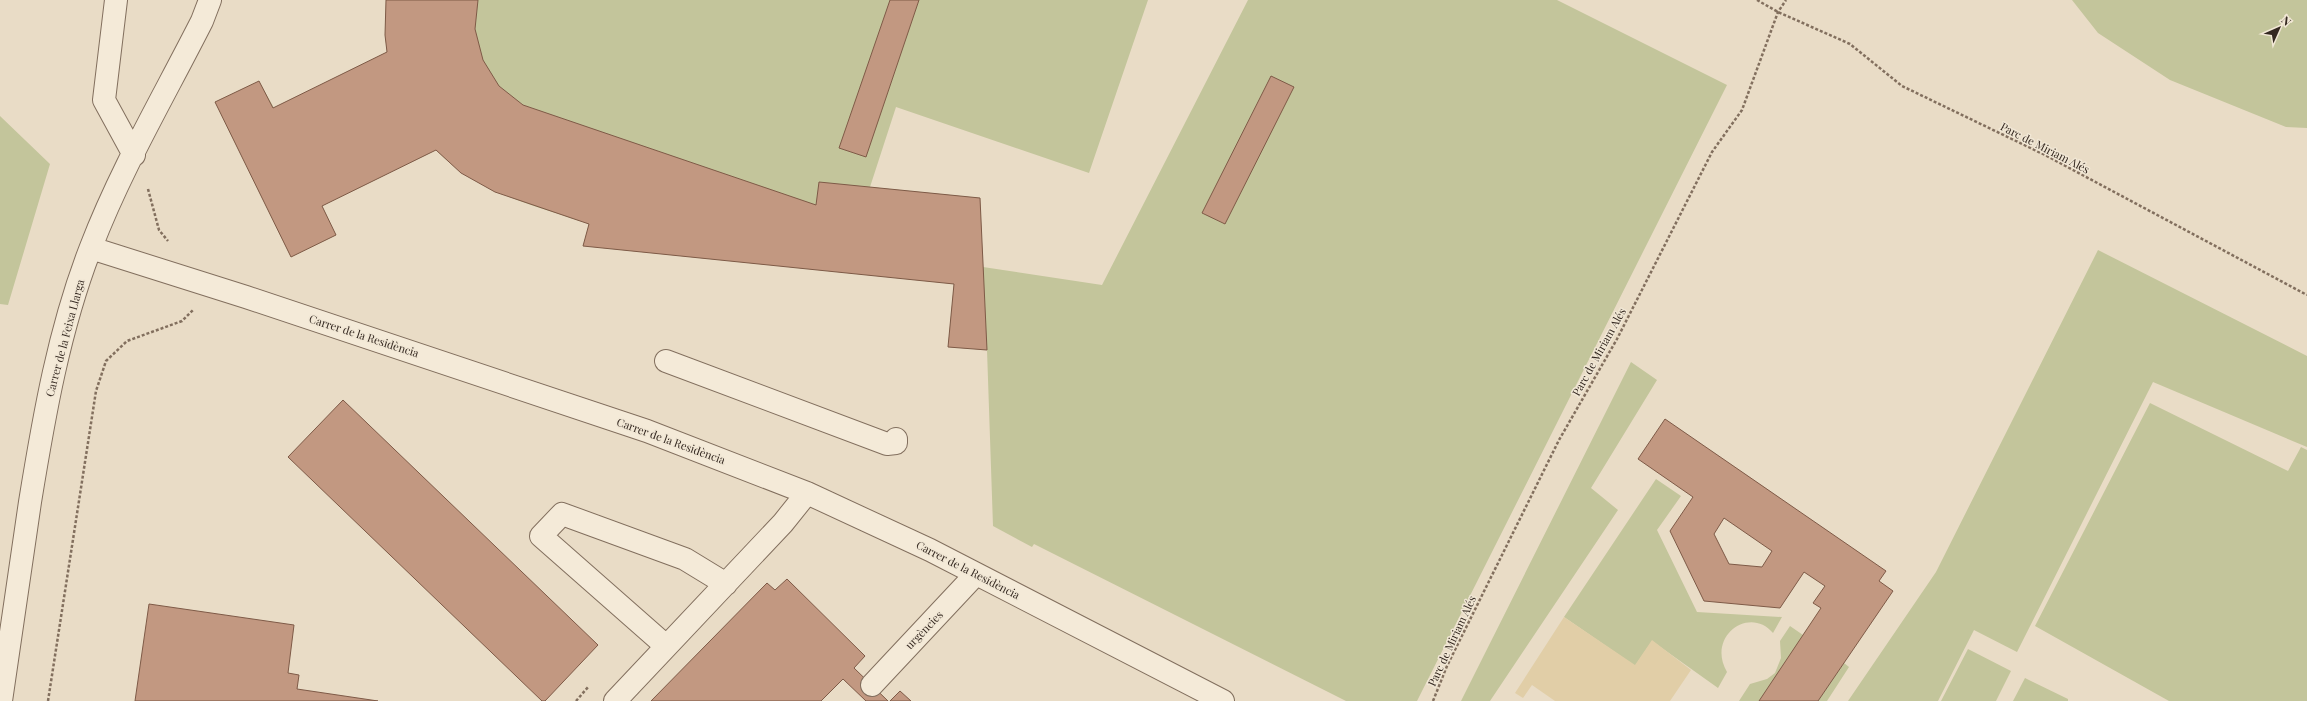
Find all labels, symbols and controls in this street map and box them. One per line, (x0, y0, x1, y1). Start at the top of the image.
north arrow (2259, 8, 2299, 48)
text: N (2278, 12, 2295, 29)
street label: Parc de Miriam Alés (1998, 119, 2092, 177)
street label: Carrer de la Feixa Llarga (42, 277, 88, 398)
street label: Parc de Miriam Alés (1568, 305, 1629, 398)
street label: Carrer de la Residència (307, 311, 421, 361)
street label: Carrer de la Residència (615, 414, 728, 467)
street label: Carrer de la Residència (914, 537, 1023, 602)
street label: Parc de Miriam Alés (1424, 593, 1479, 688)
street label: urgències (902, 607, 946, 652)

